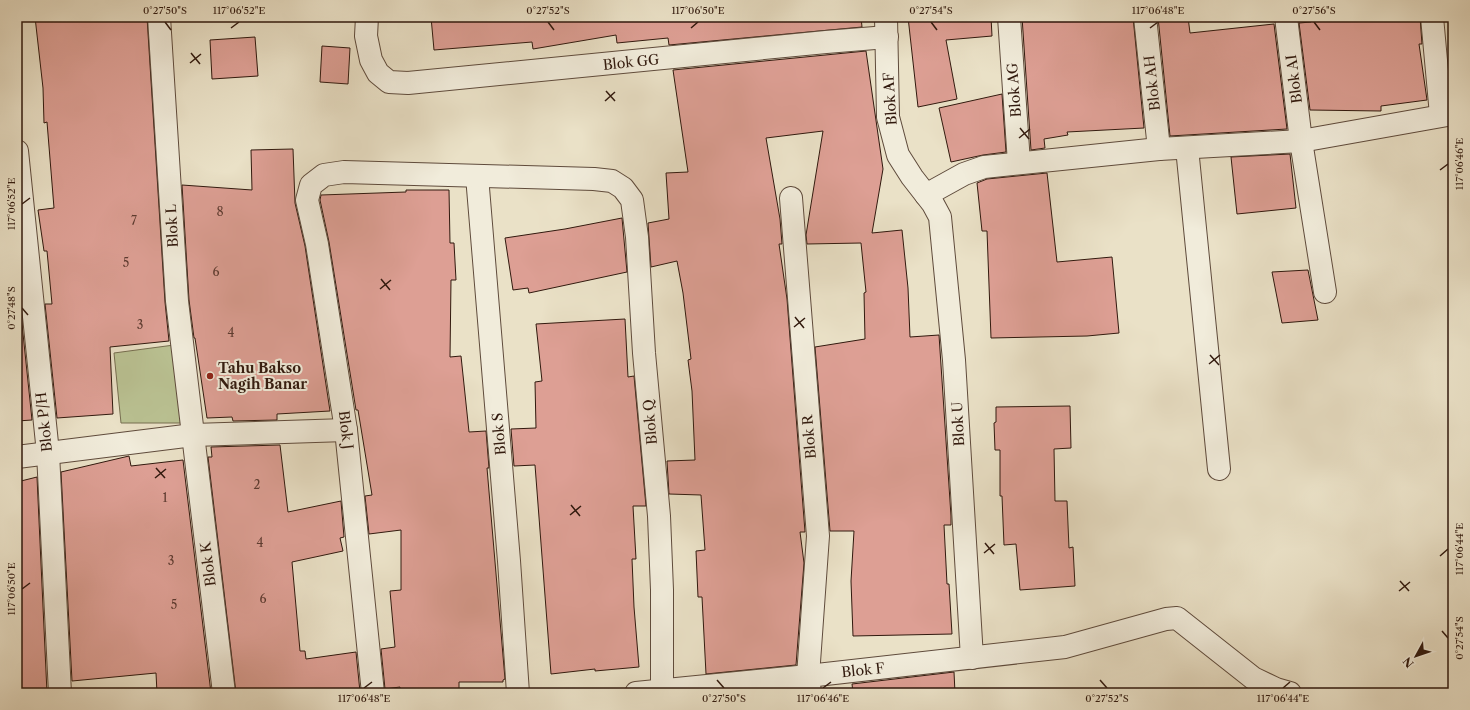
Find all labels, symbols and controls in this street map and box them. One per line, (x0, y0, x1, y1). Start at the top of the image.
text: 0°27'50"S (143, 4, 187, 17)
text: 117°06'52"E (213, 4, 265, 17)
text: 0°27'52"S (526, 4, 570, 17)
text: 117°06'50"E (671, 4, 725, 17)
text: 0°27'54"S (909, 4, 953, 17)
text: 117°06'48"E (1132, 4, 1184, 17)
text: 0°27'56"S (1292, 4, 1336, 17)
street label: Blok GG (602, 50, 660, 74)
street label: Blok AH (1140, 54, 1164, 112)
street label: Blok AI (1282, 54, 1306, 104)
street label: Blok AG (1003, 62, 1025, 118)
street label: Blok AF (879, 72, 901, 126)
text: 117°06'46"E (1453, 138, 1466, 190)
text: 117°06'52"E (5, 178, 18, 230)
street label: Blok L (162, 204, 182, 248)
house number: 8 (216, 204, 224, 219)
house number: 7 (131, 213, 137, 228)
house number: 5 (123, 255, 129, 270)
house number: 6 (212, 264, 220, 279)
text: 0°27'48"S (5, 286, 18, 330)
house number: 3 (137, 317, 143, 332)
house number: 4 (228, 325, 235, 340)
place label: Tahu Bakso Nagih Banar (218, 359, 307, 393)
marker: Tahu Bakso Nagih Banar (205, 371, 215, 381)
street label: Blok P/H (32, 391, 56, 453)
street label: Blok Q (639, 398, 661, 446)
street label: Blok U (948, 401, 968, 447)
street label: Blok J (335, 410, 357, 450)
street label: Blok S (488, 412, 510, 456)
street label: Blok R (798, 413, 820, 460)
house number: 2 (254, 477, 261, 492)
house number: 1 (162, 490, 168, 505)
text: 117°06'44"E (1453, 523, 1466, 575)
house number: 4 (257, 535, 264, 550)
street label: Blok K (196, 540, 220, 587)
house number: 3 (168, 553, 174, 568)
text: 117°06'50"E (5, 562, 18, 616)
house number: 6 (259, 591, 267, 606)
house number: 5 (171, 597, 177, 612)
text: 0°27'54"S (1453, 616, 1466, 660)
north arrow (1396, 636, 1436, 676)
text: N (1400, 654, 1417, 671)
street label: Blok F (841, 659, 885, 681)
text: 117°06'48"E (338, 692, 390, 705)
text: 0°27'50"S (702, 692, 746, 705)
text: 117°06'46"E (797, 692, 849, 705)
text: 0°27'52"S (1085, 692, 1129, 705)
text: 117°06'44"E (1257, 692, 1309, 705)

